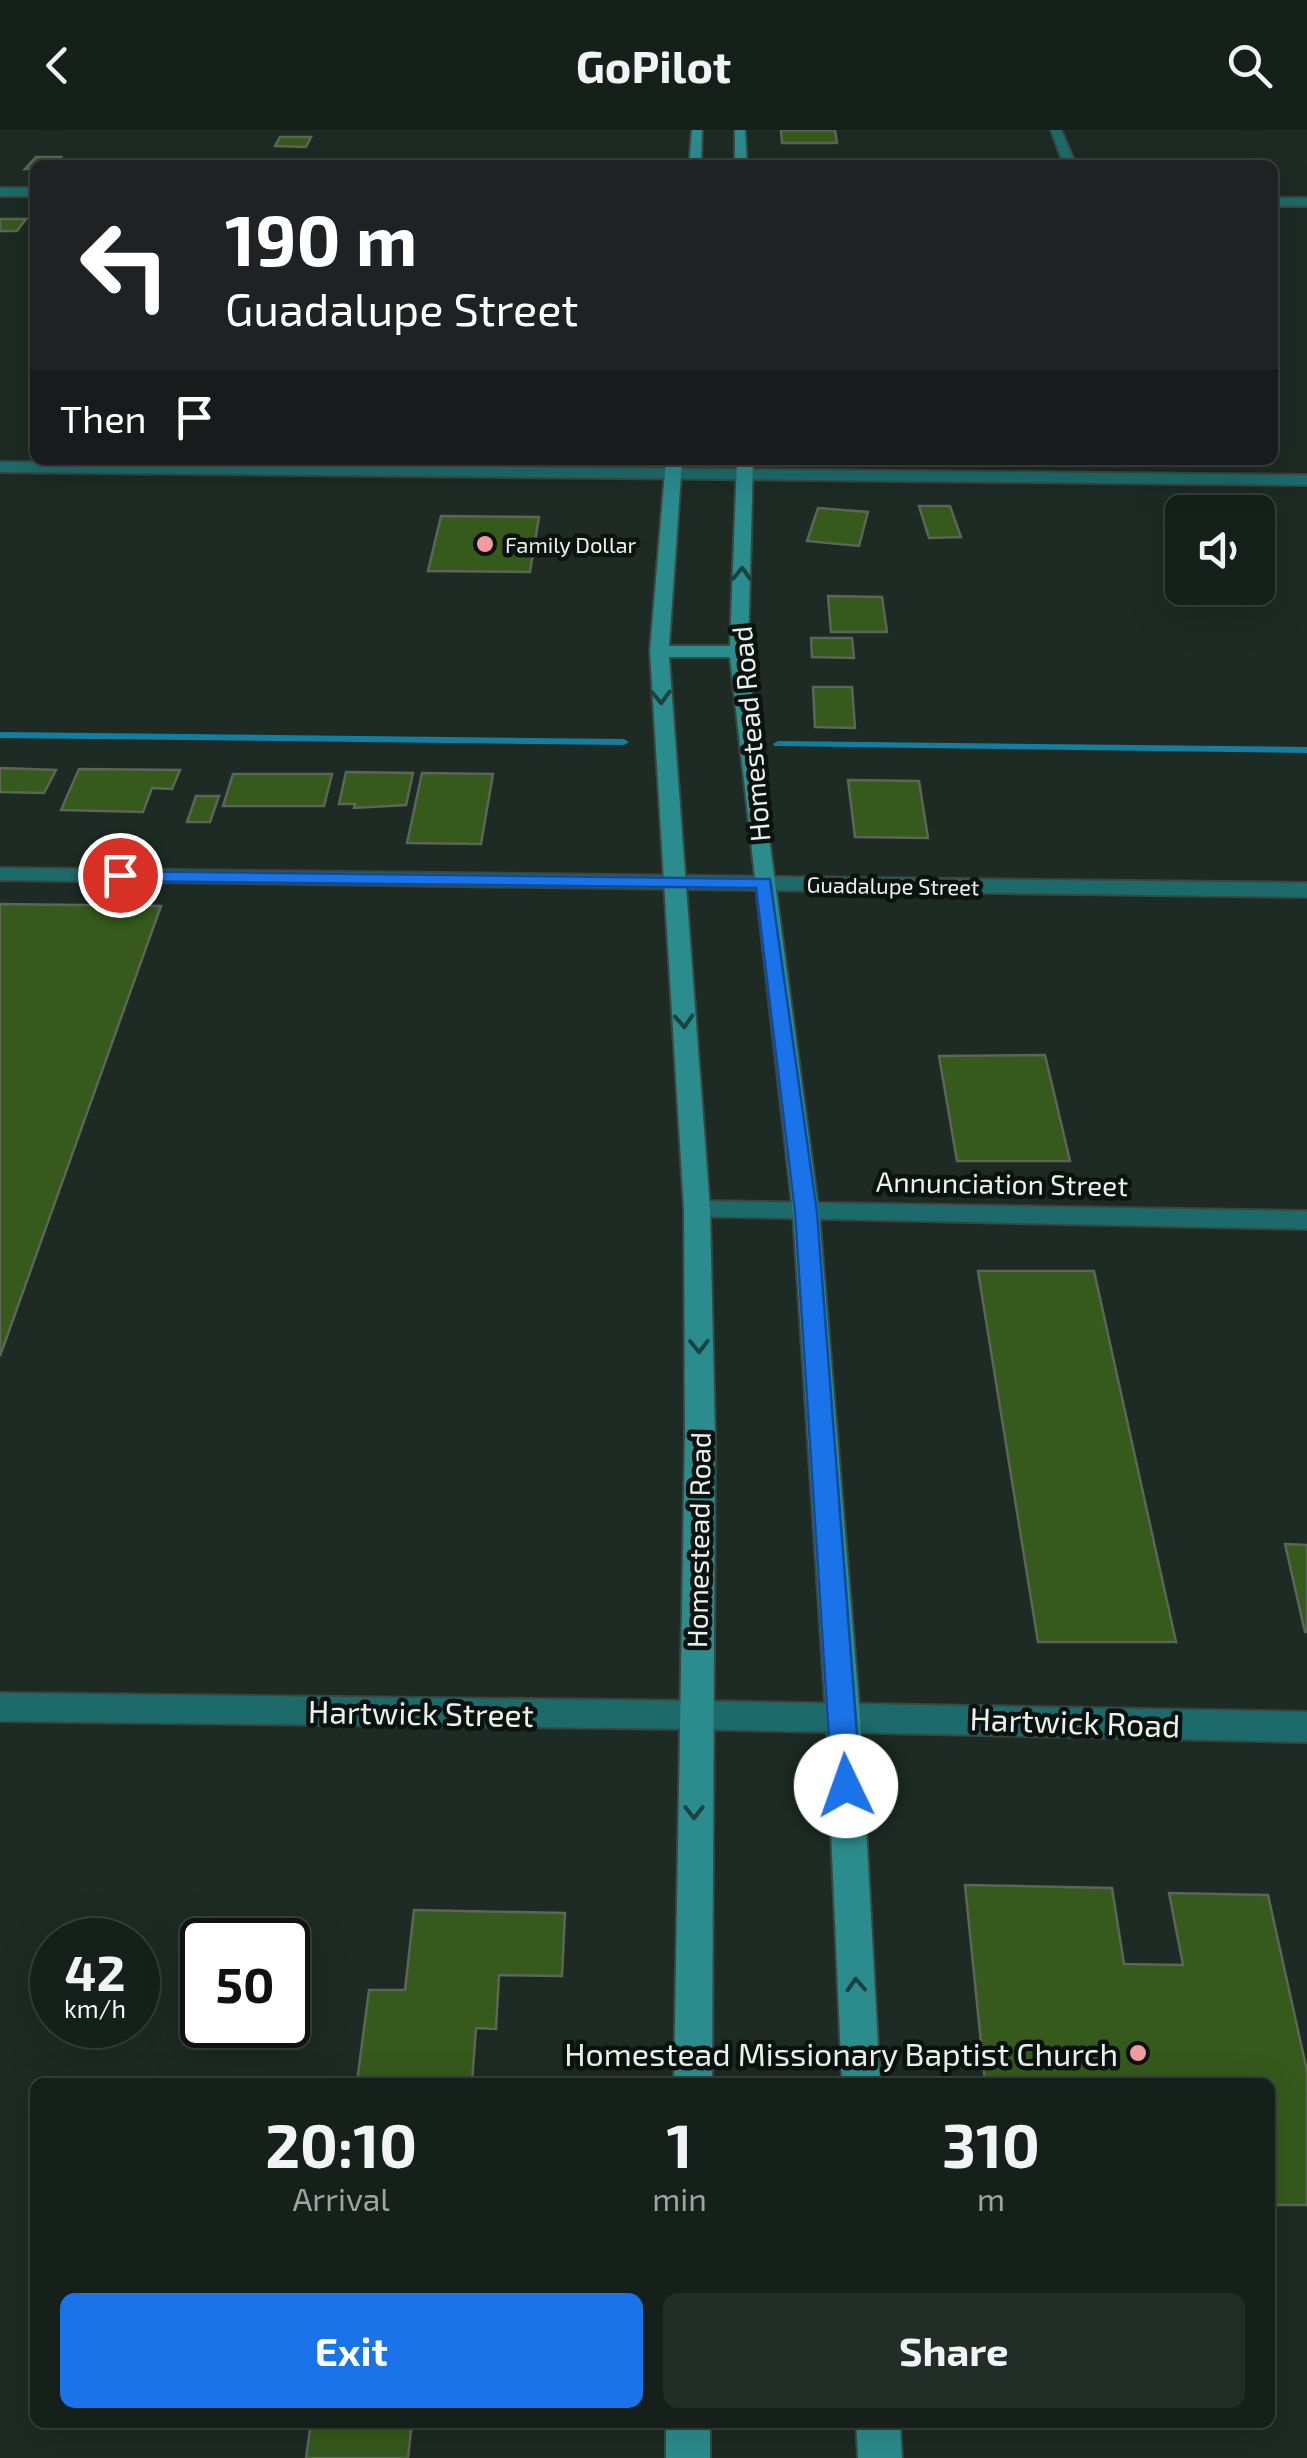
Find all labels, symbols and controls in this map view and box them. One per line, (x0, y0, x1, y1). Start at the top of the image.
icon: back (30, 38, 85, 93)
text: GoPilot (576, 38, 731, 92)
icon: search (1222, 38, 1277, 93)
text: 190 m (225, 196, 418, 280)
icon: left (60, 200, 190, 330)
text: Guadalupe Street (225, 281, 578, 335)
icon: arrive (167, 390, 222, 445)
text: Then (60, 395, 147, 441)
map controls (1165, 495, 1275, 605)
button: sound (1165, 495, 1275, 605)
place label: Family Dollar (505, 531, 637, 557)
marker: Family Dollar (474, 533, 496, 555)
one-way arrow (731, 566, 752, 582)
street label: Homestead Road (724, 625, 776, 843)
one-way arrow (650, 689, 671, 705)
pin (78, 833, 163, 918)
icon: arrive (93, 848, 148, 903)
street label: Guadalupe Street (806, 870, 980, 900)
one-way arrow (673, 1014, 694, 1030)
street label: Annunciation Street (876, 1164, 1128, 1202)
one-way arrow (688, 1338, 710, 1354)
street label: Homestead Road (679, 1432, 717, 1648)
street label: Hartwick Street (308, 1691, 534, 1733)
street label: Hartwick Road (969, 1698, 1181, 1744)
position arrow (794, 1734, 898, 1838)
one-way arrow (683, 1806, 705, 1821)
speed limit sign: 50 (180, 1918, 310, 2048)
text: 42 (65, 1941, 125, 2001)
one-way arrow (846, 1977, 867, 1993)
text: km/h (64, 1993, 126, 2023)
place label: Homestead Missionary Baptist Church (564, 2034, 1118, 2072)
marker: Homestead Missionary Baptist Church (1127, 2042, 1149, 2064)
text: 20:10 (265, 2108, 417, 2180)
text: 1 (667, 2108, 693, 2180)
text: 310 (942, 2108, 1040, 2180)
text: Arrival (292, 2179, 390, 2217)
text: min (652, 2179, 707, 2217)
text: m (977, 2179, 1005, 2217)
button: Exit (60, 2293, 643, 2408)
button: Share (663, 2293, 1245, 2408)

